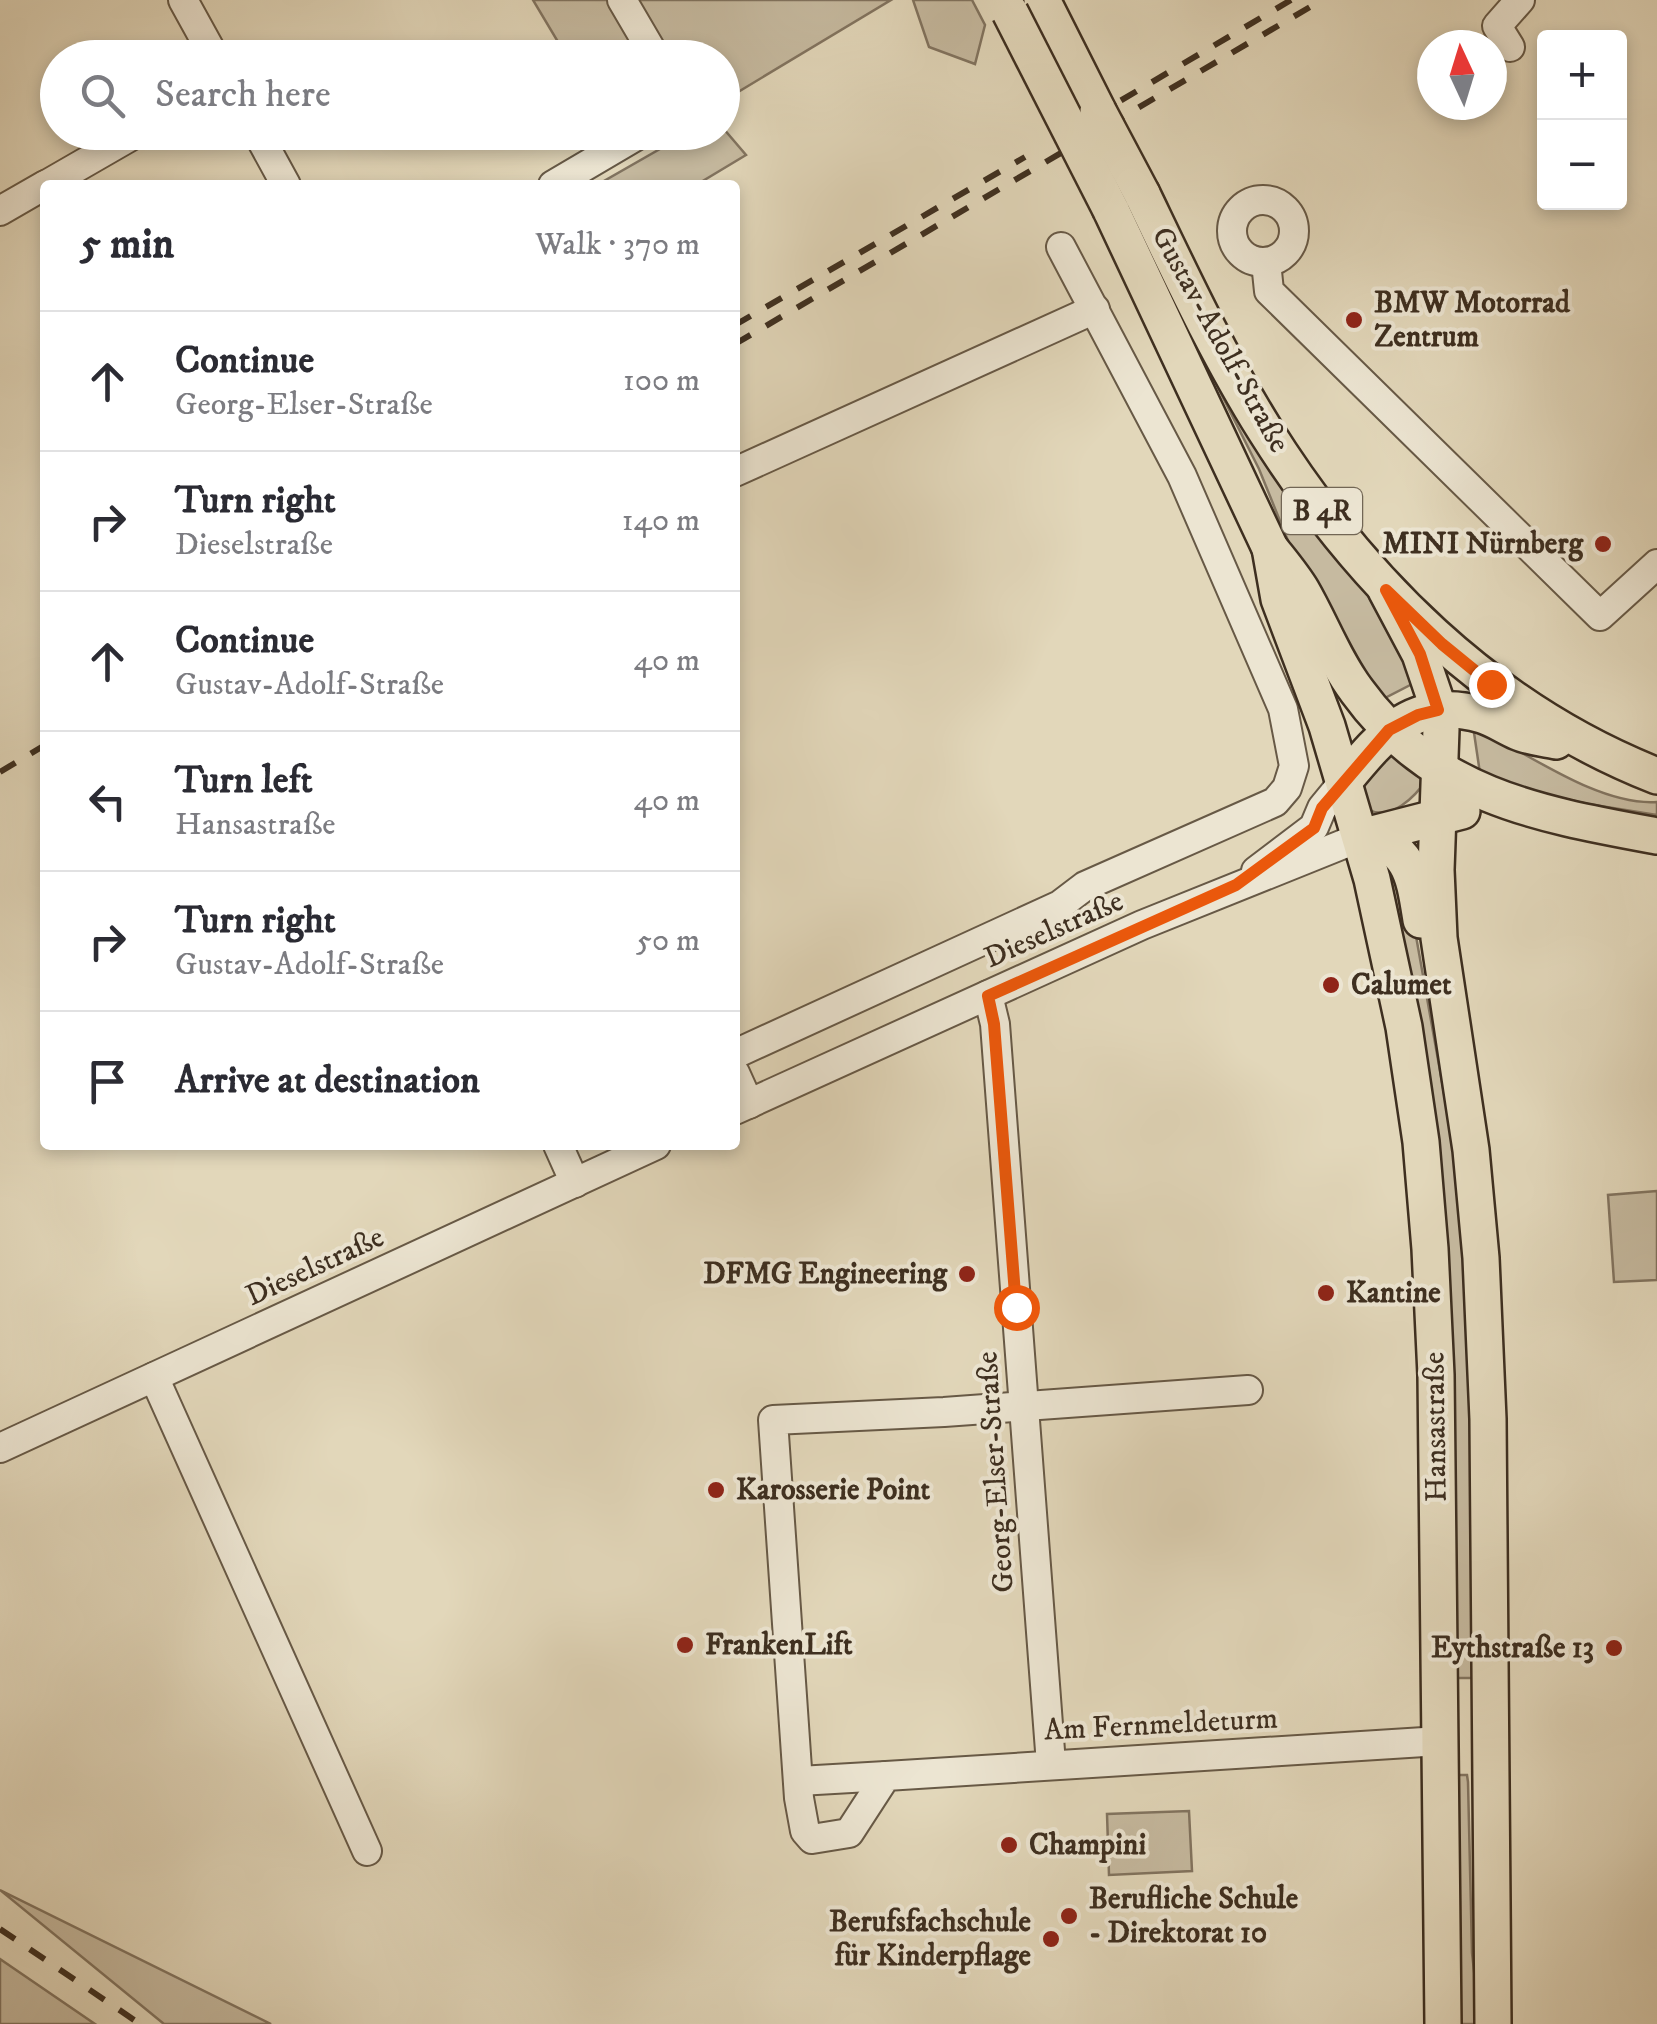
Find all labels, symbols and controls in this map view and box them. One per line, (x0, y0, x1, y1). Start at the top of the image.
north arrow (1417, 30, 1507, 120)
map controls (1537, 30, 1627, 210)
button: + (1537, 30, 1627, 120)
search box (40, 40, 740, 150)
icon: search (75, 68, 130, 123)
text: Search here (155, 71, 331, 119)
button: − (1537, 120, 1627, 210)
text: 5 min (80, 219, 174, 271)
street label: Gustav-Adolf-Straße (1143, 221, 1297, 459)
text: Walk · 370 m (535, 225, 700, 265)
place label: BMW Motorrad Zentrum (1374, 285, 1571, 356)
marker: BMW Motorrad Zentrum (1343, 309, 1365, 331)
text: Continue (175, 337, 314, 385)
icon: ahead (80, 354, 135, 409)
text: 100 m (623, 361, 700, 401)
text: Georg-Elser-Straße (175, 385, 433, 425)
text: Turn right (175, 477, 336, 525)
road number: B 4R (1282, 488, 1362, 534)
icon: right (80, 494, 135, 549)
text: 140 m (622, 501, 700, 541)
text: Dieselstraße (175, 525, 333, 565)
place label: MINI Nürnberg (1382, 526, 1584, 563)
marker: MINI Nürnberg (1592, 533, 1614, 555)
text: Continue (175, 617, 314, 665)
icon: ahead (80, 634, 135, 689)
text: 40 m (633, 641, 700, 681)
route end (1469, 662, 1515, 708)
text: Gustav-Adolf-Straße (175, 665, 444, 705)
text: Turn left (175, 757, 313, 805)
icon: left (80, 774, 135, 829)
text: 40 m (633, 781, 700, 821)
text: Hansastraße (175, 805, 336, 845)
street label: Dieselstraße (979, 883, 1129, 977)
text: Turn right (175, 897, 336, 945)
icon: right (80, 914, 135, 969)
text: 50 m (636, 921, 700, 961)
text: Gustav-Adolf-Straße (175, 945, 444, 985)
place label: Calumet (1351, 967, 1452, 1004)
marker: Calumet (1320, 974, 1342, 996)
icon: arrive (80, 1054, 135, 1109)
text: Arrive at destination (175, 1057, 480, 1105)
street label: Dieselstraße (240, 1219, 390, 1315)
place label: DFMG Engineering (703, 1256, 948, 1293)
marker: DFMG Engineering (956, 1263, 978, 1285)
place label: Kantine (1346, 1275, 1441, 1312)
marker: Kantine (1315, 1282, 1337, 1304)
route start (994, 1285, 1040, 1331)
street label: Georg-Elser-Straße (969, 1350, 1023, 1594)
street label: Hansastraße (1416, 1351, 1456, 1503)
place label: Karosserie Point (736, 1472, 930, 1509)
marker: Karosserie Point (705, 1479, 727, 1501)
place label: FrankenLift (705, 1627, 853, 1664)
place label: Eythstraße 13 (1431, 1630, 1594, 1667)
marker: FrankenLift (674, 1634, 696, 1656)
marker: Eythstraße 13 (1603, 1637, 1625, 1659)
street label: Am Fernmeldeturm (1043, 1700, 1279, 1750)
place label: Champini (1029, 1827, 1146, 1864)
marker: Champini (998, 1834, 1020, 1856)
place label: Berufliche Schule - Direktorat 10 (1089, 1881, 1299, 1952)
place label: Berufsfachschule für Kinderpflage (829, 1904, 1032, 1975)
marker: Berufliche Schule - Direktorat 10 (1058, 1905, 1080, 1927)
marker: Berufsfachschule für Kinderpflage (1040, 1928, 1062, 1950)

